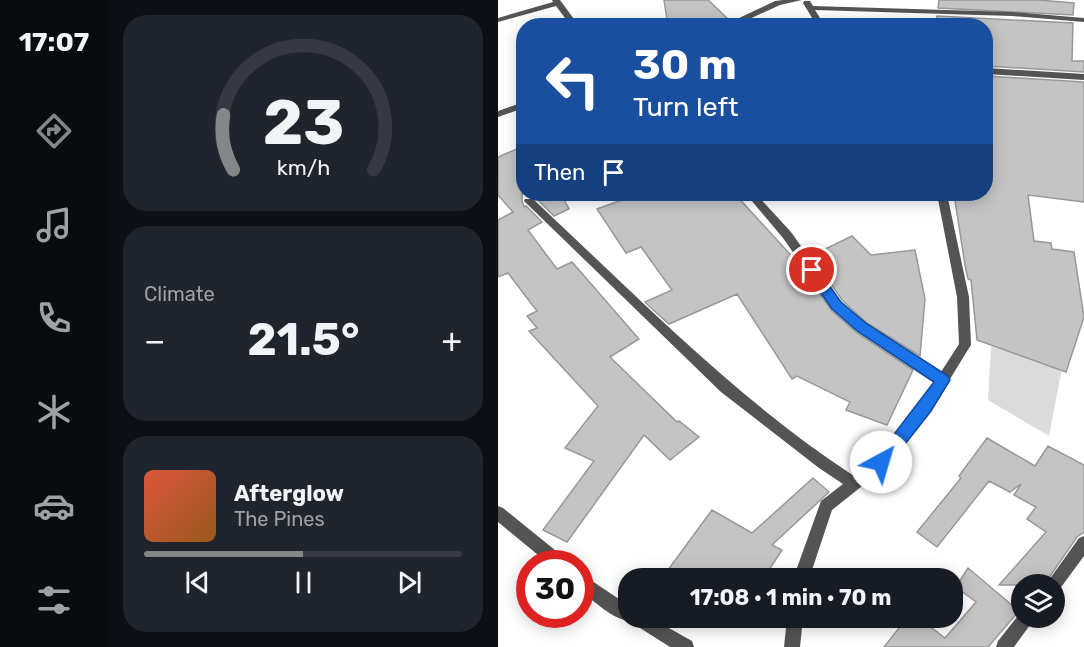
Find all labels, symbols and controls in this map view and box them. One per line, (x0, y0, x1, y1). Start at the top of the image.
text: 17:07 (19, 26, 89, 58)
text: 30 m (633, 40, 737, 90)
icon: left (534, 42, 612, 120)
text: 23 (262, 86, 344, 160)
text: Turn left (633, 91, 738, 123)
icon: directions (33, 110, 75, 152)
text: km/h (276, 155, 330, 180)
icon: arrive (597, 156, 630, 189)
text: Then (534, 159, 585, 186)
icon: music (33, 204, 75, 246)
pin (786, 244, 837, 295)
icon: arrive (795, 253, 828, 286)
text: Climate (144, 282, 215, 306)
icon: phone (33, 297, 75, 339)
text: 21.5° (247, 313, 359, 366)
text: − (144, 321, 165, 360)
text: + (441, 321, 462, 360)
icon: climate (33, 391, 75, 433)
position arrow (849, 430, 913, 494)
text: Afterglow (234, 480, 344, 507)
icon: car (33, 485, 75, 527)
text: The Pines (234, 507, 325, 531)
speed limit sign: 30 (516, 550, 594, 628)
icon: previous (181, 566, 214, 599)
icon: pause (287, 566, 320, 599)
icon: next (393, 566, 426, 599)
map controls (1011, 574, 1065, 628)
button: layers (1011, 574, 1065, 628)
icon: filters (33, 579, 75, 621)
text: 17:08 · 1 min · 70 m (690, 584, 891, 611)

